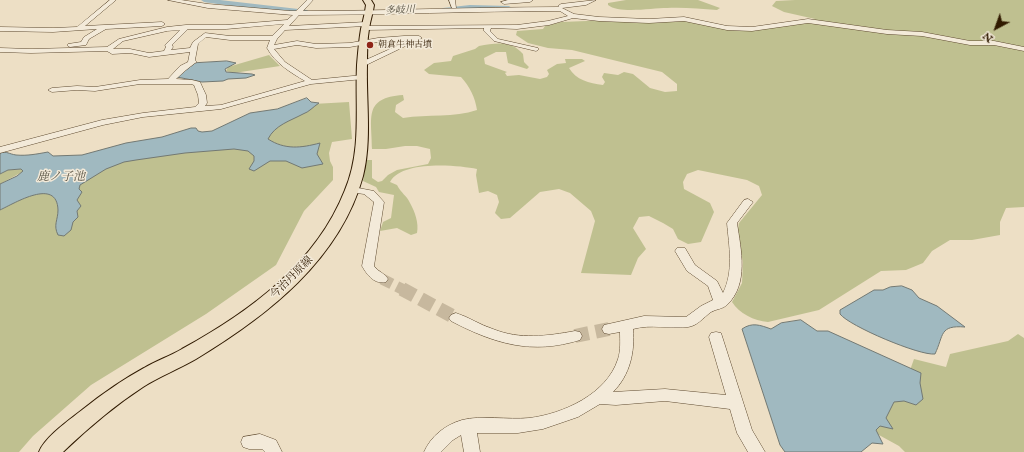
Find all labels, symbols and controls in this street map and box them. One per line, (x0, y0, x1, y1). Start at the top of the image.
water label: 多岐川 (385, 4, 415, 18)
north arrow (976, 8, 1016, 48)
text: N (980, 29, 996, 45)
marker: 朝倉牛神古墳 (365, 40, 375, 50)
place label: 朝倉牛神古墳 (378, 40, 432, 50)
water label: 鹿ノ子池 (37, 171, 85, 185)
street label: 今治丹原線 (268, 254, 316, 302)

